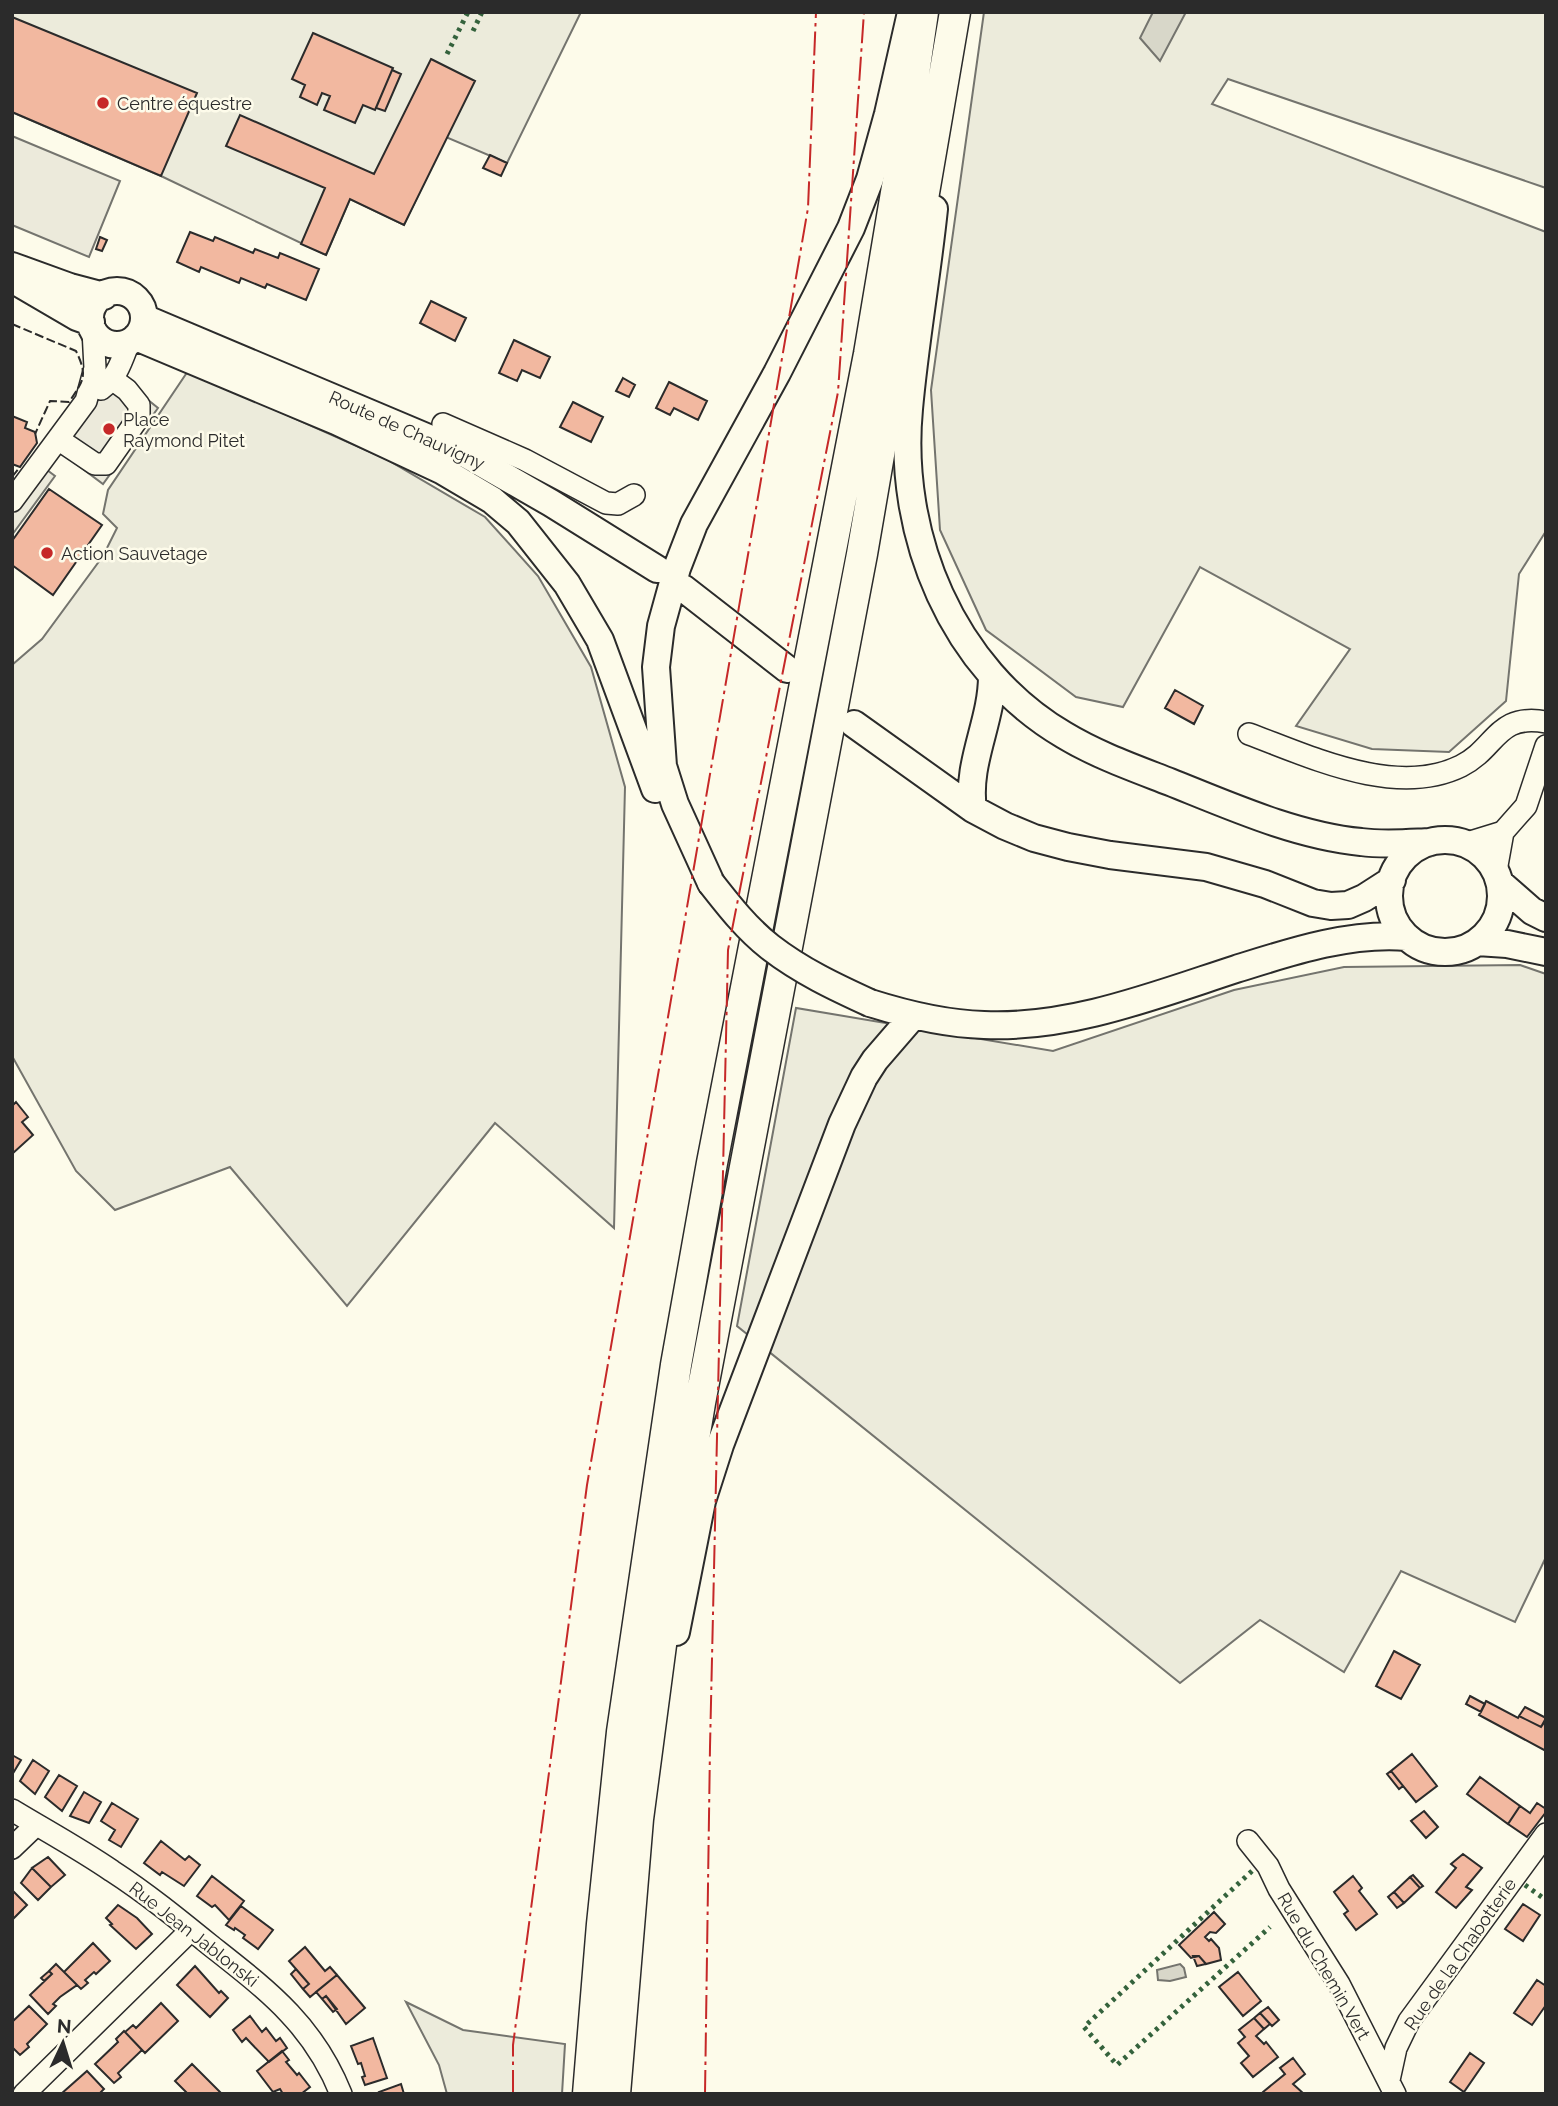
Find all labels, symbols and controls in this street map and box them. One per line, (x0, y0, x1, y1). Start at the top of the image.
place label: Centre équestre (117, 93, 252, 114)
marker: Centre équestre (95, 95, 111, 111)
street label: Route de Chauvigny (326, 386, 488, 474)
place label: Place Raymond Pitet (123, 409, 245, 451)
marker: Place Raymond Pitet (101, 421, 117, 437)
place label: Action Sauvetage (61, 543, 208, 564)
marker: Action Sauvetage (39, 545, 55, 561)
street label: Rue de la Chabotterie (1400, 1874, 1521, 2034)
street label: Rue Jean Jablonski (125, 1877, 263, 1991)
street label: Rue du Chemin Vert (1273, 1889, 1375, 2043)
north arrow (28, 2008, 98, 2078)
text: N (56, 2015, 72, 2038)

